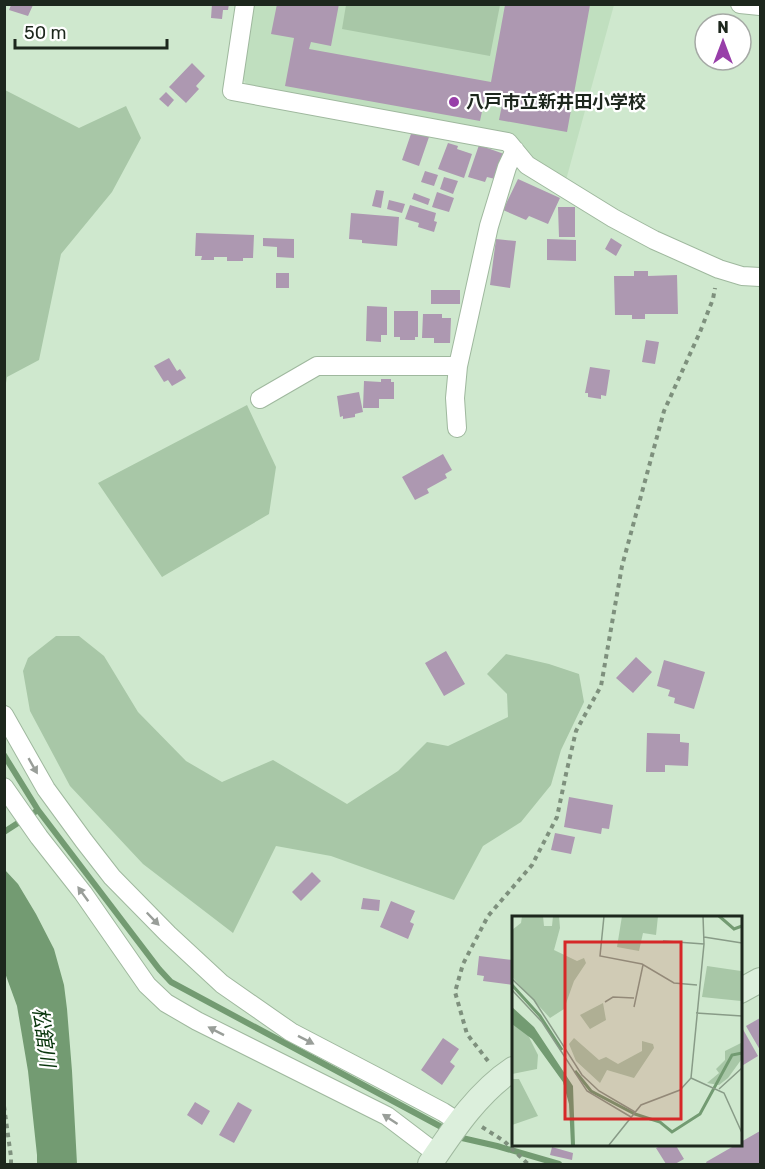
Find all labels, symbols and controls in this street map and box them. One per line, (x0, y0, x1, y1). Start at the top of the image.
scale bar (15, 12, 166, 50)
north arrow (693, 12, 753, 72)
text: N (717, 18, 729, 37)
text: 50 m (24, 22, 67, 44)
place label: 八戸市立新井田小学校 (466, 91, 646, 113)
marker: 八戸市立新井田小学校 (447, 95, 461, 109)
one-way arrow (28, 758, 39, 774)
one-way arrow (77, 887, 89, 903)
one-way arrow (146, 912, 160, 926)
inset map (512, 916, 741, 1145)
water label: 松舘川 (28, 1006, 60, 1070)
one-way arrow (208, 1026, 225, 1036)
one-way arrow (297, 1035, 314, 1045)
one-way arrow (383, 1113, 399, 1125)

